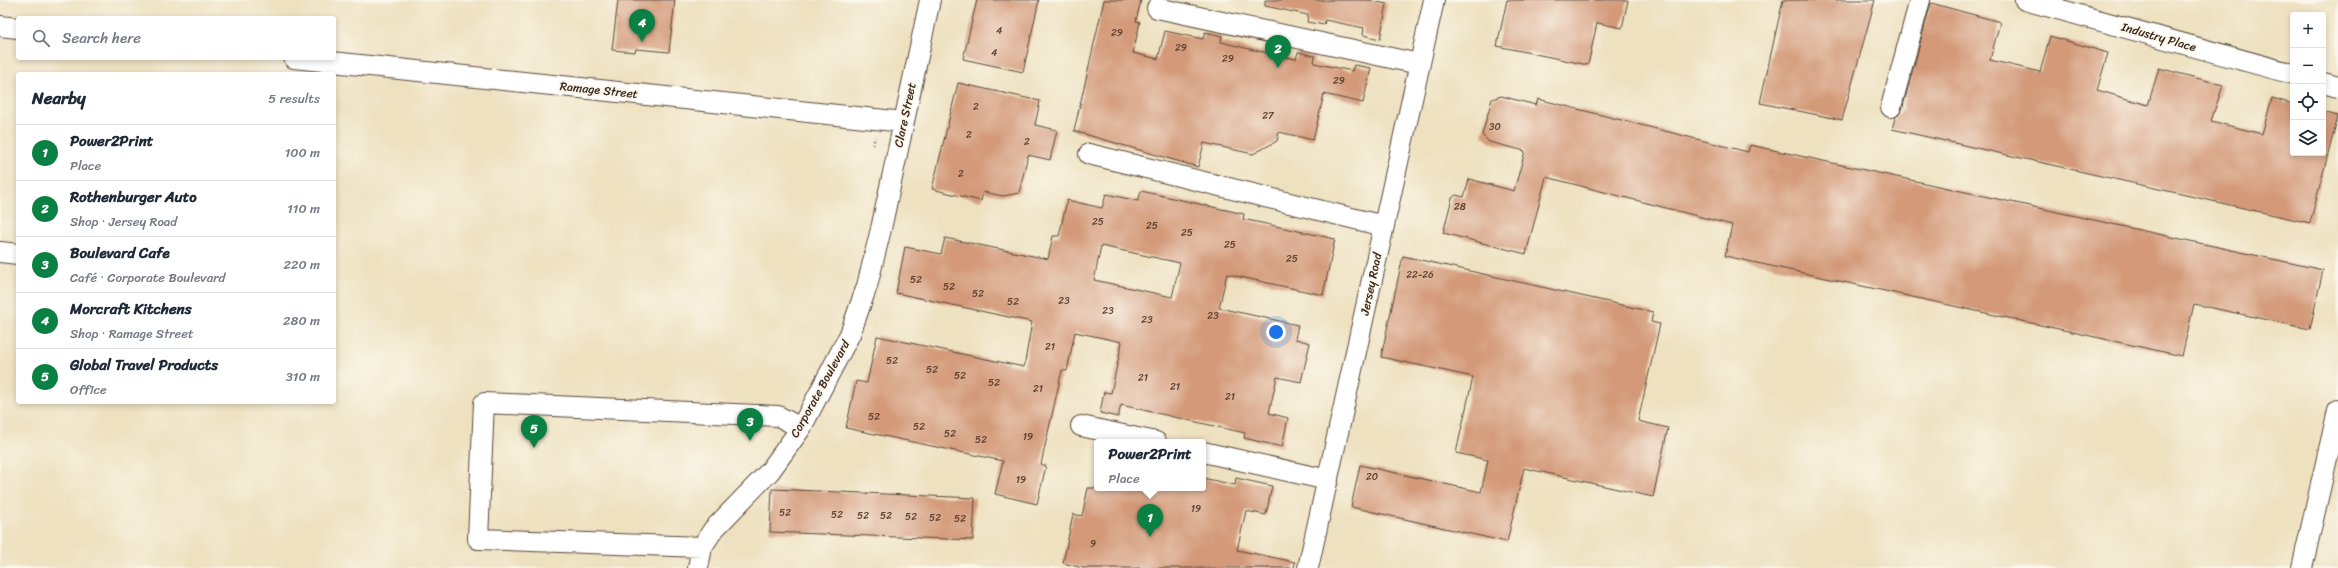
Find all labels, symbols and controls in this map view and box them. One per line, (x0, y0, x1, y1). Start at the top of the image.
pin: 4 (629, 9, 655, 42)
map controls (2290, 12, 2326, 156)
button: + (2290, 12, 2326, 48)
search box (16, 16, 336, 60)
street label: Industry Place (2118, 16, 2199, 58)
house number: 4 (996, 22, 1002, 40)
house number: 29 (1111, 24, 1123, 42)
text: Search here (62, 25, 141, 51)
icon: search (30, 27, 52, 49)
pin: 2 (1265, 35, 1291, 68)
house number: 29 (1175, 39, 1187, 57)
house number: 4 (991, 44, 997, 62)
button: − (2290, 48, 2326, 84)
house number: 29 (1222, 50, 1234, 68)
house number: 29 (1333, 72, 1345, 90)
street label: Ramage Street (559, 75, 639, 105)
street label: Clare Street (887, 81, 923, 149)
text: Nearby (32, 83, 86, 113)
button: locate (2290, 84, 2326, 120)
text: 5 results (268, 87, 320, 110)
house number: 2 (973, 98, 979, 116)
house number: 27 (1262, 107, 1275, 125)
house number: 30 (1489, 118, 1501, 136)
button: layers (2290, 120, 2326, 156)
house number: 2 (966, 126, 972, 144)
text: Power2Print (70, 128, 153, 154)
house number: 2 (1024, 133, 1030, 151)
text: 1 (42, 141, 48, 164)
text: 100 m (285, 141, 320, 164)
text: Place (70, 154, 101, 177)
house number: 2 (958, 165, 964, 183)
text: Rothenburger Auto (70, 184, 197, 210)
text: 2 (41, 197, 49, 220)
text: 110 m (287, 197, 320, 220)
house number: 28 (1454, 198, 1466, 216)
text: Shop · Jersey Road (70, 210, 177, 233)
house number: 25 (1092, 213, 1104, 231)
house number: 25 (1146, 217, 1158, 235)
house number: 25 (1181, 224, 1193, 242)
house number: 25 (1224, 236, 1236, 254)
text: Boulevard Cafe (70, 240, 170, 266)
street label: Jersey Road (1353, 249, 1389, 318)
house number: 25 (1286, 250, 1298, 268)
text: 3 (41, 253, 49, 276)
text: 220 m (283, 253, 320, 276)
text: Café · Corporate Boulevard (70, 266, 225, 289)
house number: 22-26 (1406, 266, 1434, 284)
house number: 52 (910, 271, 922, 289)
house number: 52 (943, 278, 955, 296)
house number: 52 (972, 285, 984, 303)
house number: 23 (1058, 292, 1070, 310)
house number: 52 (1007, 293, 1019, 311)
text: Morcraft Kitchens (70, 296, 192, 322)
house number: 23 (1102, 302, 1114, 320)
house number: 23 (1207, 307, 1219, 325)
text: 4 (41, 309, 49, 332)
text: 280 m (283, 309, 320, 332)
house number: 23 (1141, 311, 1153, 329)
text: Shop · Ramage Street (70, 322, 194, 345)
your location (1266, 322, 1286, 342)
street label: Corporate Boulevard (784, 335, 856, 442)
house number: 21 (1045, 338, 1055, 356)
text: Global Travel Products (70, 352, 218, 378)
house number: 52 (886, 352, 898, 370)
house number: 52 (926, 361, 938, 379)
text: 5 (41, 365, 49, 388)
text: 310 m (286, 365, 320, 388)
house number: 52 (954, 367, 966, 385)
house number: 21 (1138, 369, 1148, 387)
house number: 52 (988, 374, 1000, 392)
text: Office (70, 378, 107, 401)
house number: 21 (1170, 378, 1180, 396)
house number: 21 (1033, 380, 1043, 398)
house number: 21 (1225, 388, 1235, 406)
pin: 3 (737, 408, 763, 441)
house number: 52 (868, 408, 880, 426)
pin: 5 (521, 415, 547, 448)
house number: 52 (913, 418, 925, 436)
house number: 52 (944, 425, 956, 443)
house number: 19 (1023, 428, 1033, 446)
house number: 52 (975, 431, 987, 449)
popup (1094, 439, 1206, 491)
text: Power2Print (1108, 441, 1192, 467)
text: Place (1108, 467, 1140, 490)
house number: 20 (1366, 468, 1378, 486)
house number: 19 (1016, 471, 1026, 489)
house number: 19 (1191, 500, 1201, 518)
house number: 52 (779, 504, 791, 522)
pin: 1 (1137, 504, 1163, 537)
house number: 52 (831, 506, 843, 524)
house number: 52 (857, 507, 869, 525)
house number: 52 (880, 507, 892, 525)
house number: 52 (905, 508, 917, 526)
house number: 52 (929, 509, 941, 527)
house number: 52 (954, 510, 966, 528)
house number: 9 (1090, 535, 1096, 553)

